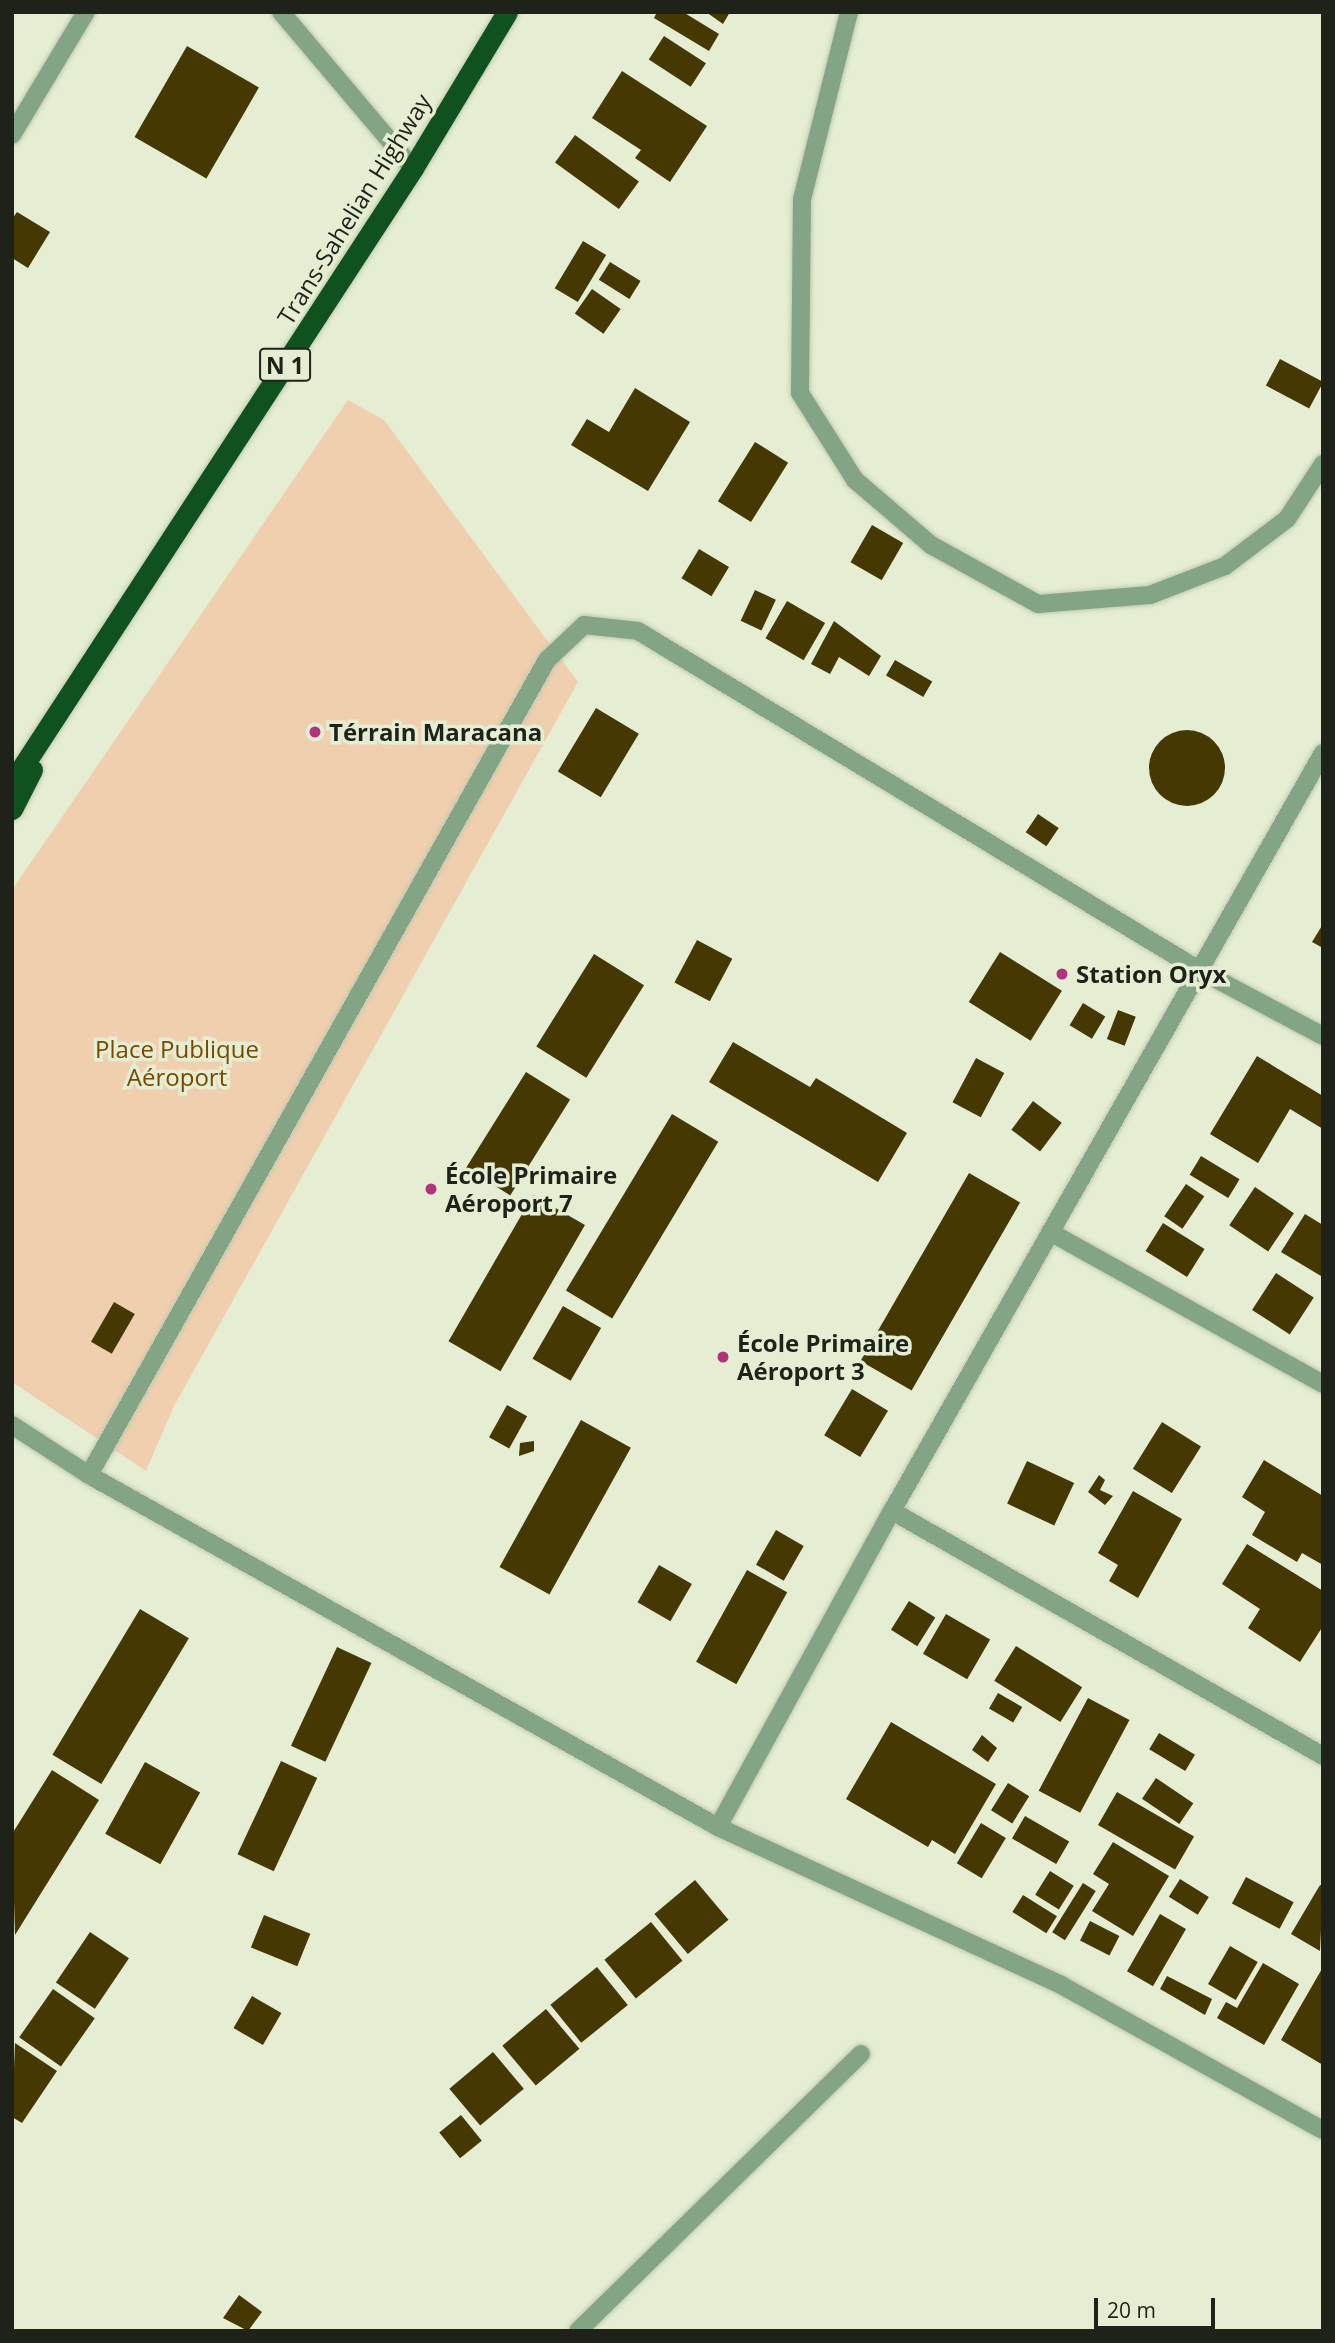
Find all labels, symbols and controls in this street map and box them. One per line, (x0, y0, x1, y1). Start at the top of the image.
street label: Trans-Sahelian Highway (271, 88, 437, 330)
road number: N 1 (259, 346, 311, 384)
place label: Térrain Maracana (329, 718, 542, 746)
marker: Térrain Maracana (307, 724, 323, 740)
place label: Station Oryx (1076, 960, 1226, 988)
marker: Station Oryx (1054, 966, 1070, 982)
park label: Place Publique Aéroport (95, 1035, 259, 1091)
place label: École Primaire Aéroport 7 (445, 1161, 617, 1217)
marker: École Primaire Aéroport 7 (423, 1181, 439, 1197)
place label: École Primaire Aéroport 3 (737, 1329, 909, 1385)
marker: École Primaire Aéroport 3 (715, 1349, 731, 1365)
scale bar (1097, 2284, 1218, 2328)
text: 20 m (1107, 2296, 1156, 2324)

